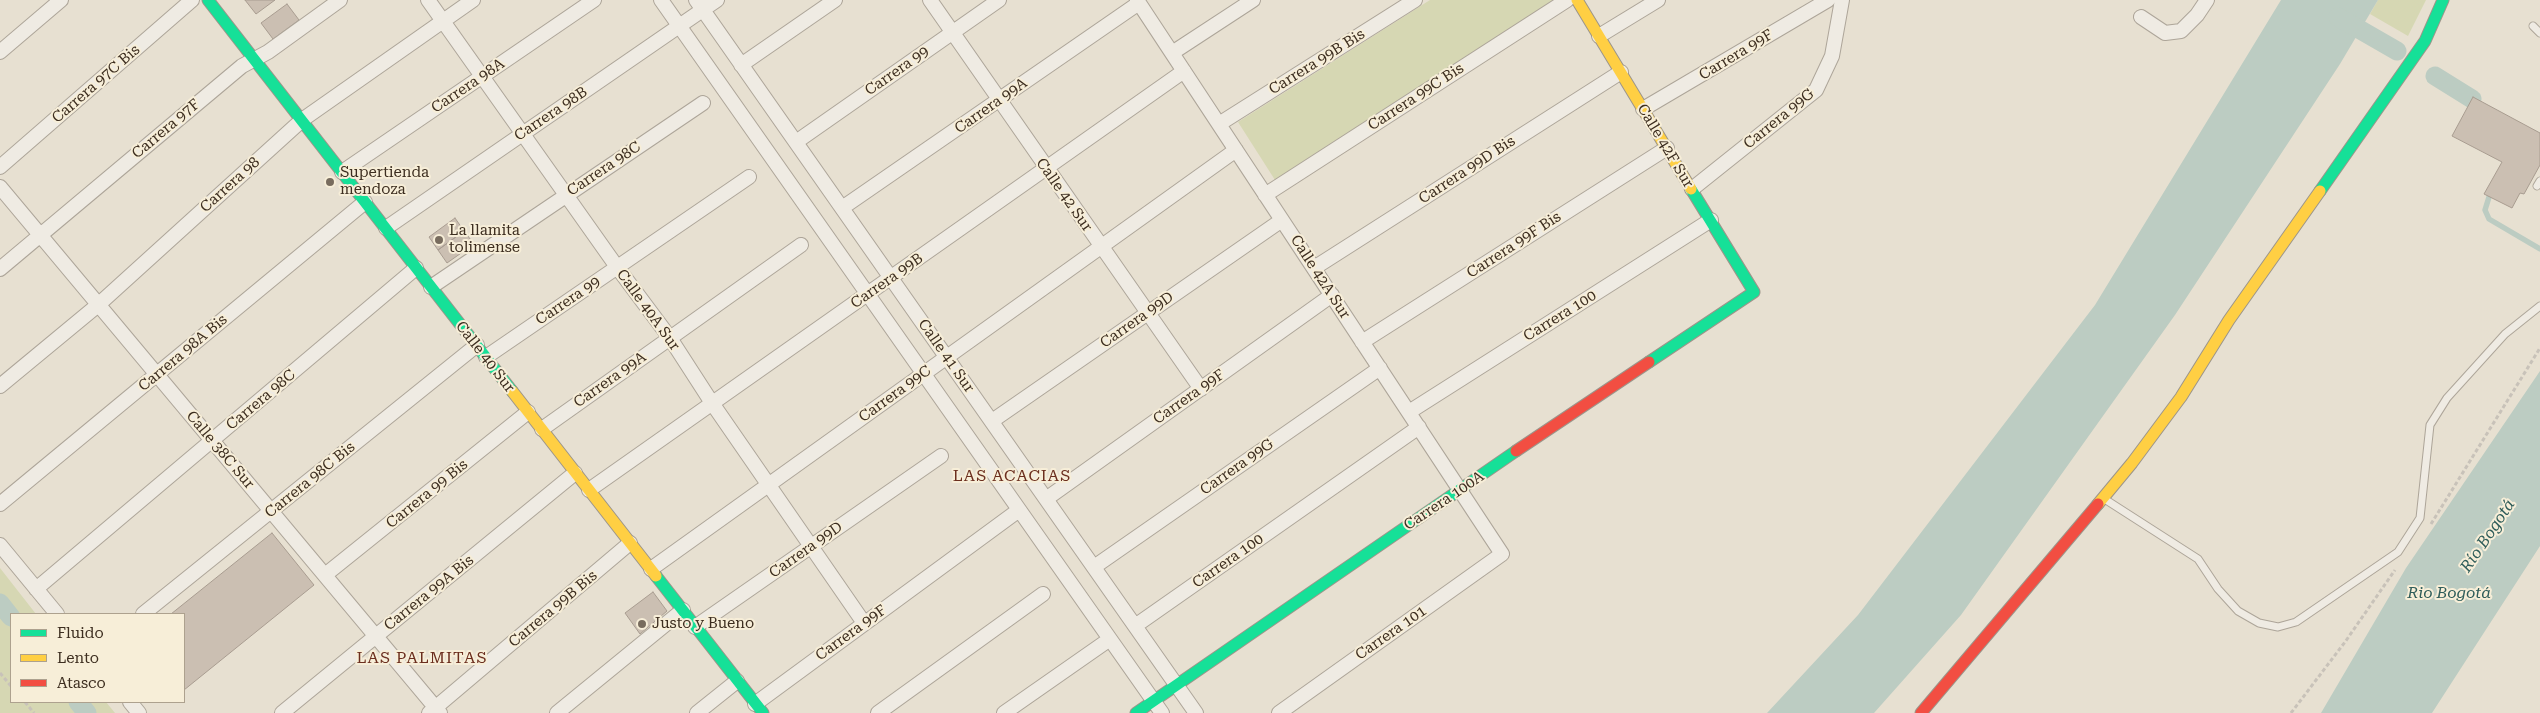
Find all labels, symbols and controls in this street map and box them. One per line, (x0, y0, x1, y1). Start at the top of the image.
street label: Carrera 99B Bis (1266, 25, 1368, 99)
street label: Carrera 99F (1696, 26, 1776, 84)
street label: Carrera 97C Bis (48, 41, 144, 127)
street label: Carrera 99 (862, 42, 932, 100)
street label: Carrera 98A (428, 55, 508, 117)
street label: Carrera 99C Bis (1365, 59, 1467, 135)
street label: Carrera 99A (951, 74, 1031, 138)
street label: Carrera 98B (511, 83, 591, 145)
street label: Carrera 99G (1740, 85, 1818, 153)
street label: Carrera 97F (128, 95, 204, 163)
street label: Calle 42F Sur (1633, 101, 1697, 191)
street label: Carrera 99D Bis (1415, 132, 1519, 208)
street label: Carrera 98C (564, 138, 644, 200)
street label: Carrera 98 (196, 154, 264, 216)
street label: Calle 42 Sur (1032, 155, 1096, 235)
place label: Supertienda mendoza (340, 164, 429, 199)
marker: Supertienda mendoza (324, 176, 336, 188)
street label: Carrera 99F Bis (1463, 208, 1565, 282)
place label: La llamita tolimense (449, 222, 520, 257)
street label: Calle 42A Sur (1286, 232, 1354, 322)
marker: La llamita tolimense (433, 234, 445, 246)
street label: Carrera 99B (847, 250, 927, 312)
street label: Calle 40A Sur (612, 266, 684, 354)
street label: Carrera 99 (532, 273, 604, 329)
street label: Carrera 100 (1520, 287, 1600, 345)
street label: Carrera 99D (1097, 288, 1177, 352)
street label: Carrera 98A Bis (135, 311, 231, 395)
street label: Calle 41 Sur (914, 316, 978, 396)
street label: Calle 40 Sur (452, 318, 518, 396)
street label: Carrera 99A (570, 348, 650, 412)
street label: Carrera 99C (855, 362, 935, 426)
street label: Carrera 98C (223, 366, 299, 434)
street label: Carrera 99F (1150, 366, 1228, 428)
street label: Calle 38C Sur (182, 407, 258, 493)
street label: Carrera 99G (1197, 435, 1277, 499)
street label: Carrera 98C Bis (261, 438, 359, 522)
street label: Carrera 99 Bis (383, 456, 471, 532)
district label: LAS ACACIAS (951, 466, 1073, 486)
street label: Carrera 100A (1400, 468, 1488, 534)
water label: Río Bogotá (2457, 496, 2519, 576)
street label: Carrera 99D (766, 518, 846, 582)
street label: Carrera 100 (1189, 530, 1267, 592)
street label: Carrera 99A Bis (380, 551, 478, 635)
street label: Carrera 99B Bis (505, 567, 601, 651)
water label: Rio Bogotá (2407, 583, 2491, 603)
street label: Carrera 99F (812, 601, 890, 665)
street label: Carrera 101 (1352, 602, 1430, 664)
legend (10, 613, 185, 703)
place label: Justo y Bueno (652, 615, 754, 633)
marker: Justo y Bueno (636, 618, 648, 630)
text: Fluido (57, 624, 104, 642)
district label: LAS PALMITAS (355, 648, 489, 668)
text: Lento (57, 649, 99, 667)
text: Atasco (57, 674, 106, 692)

